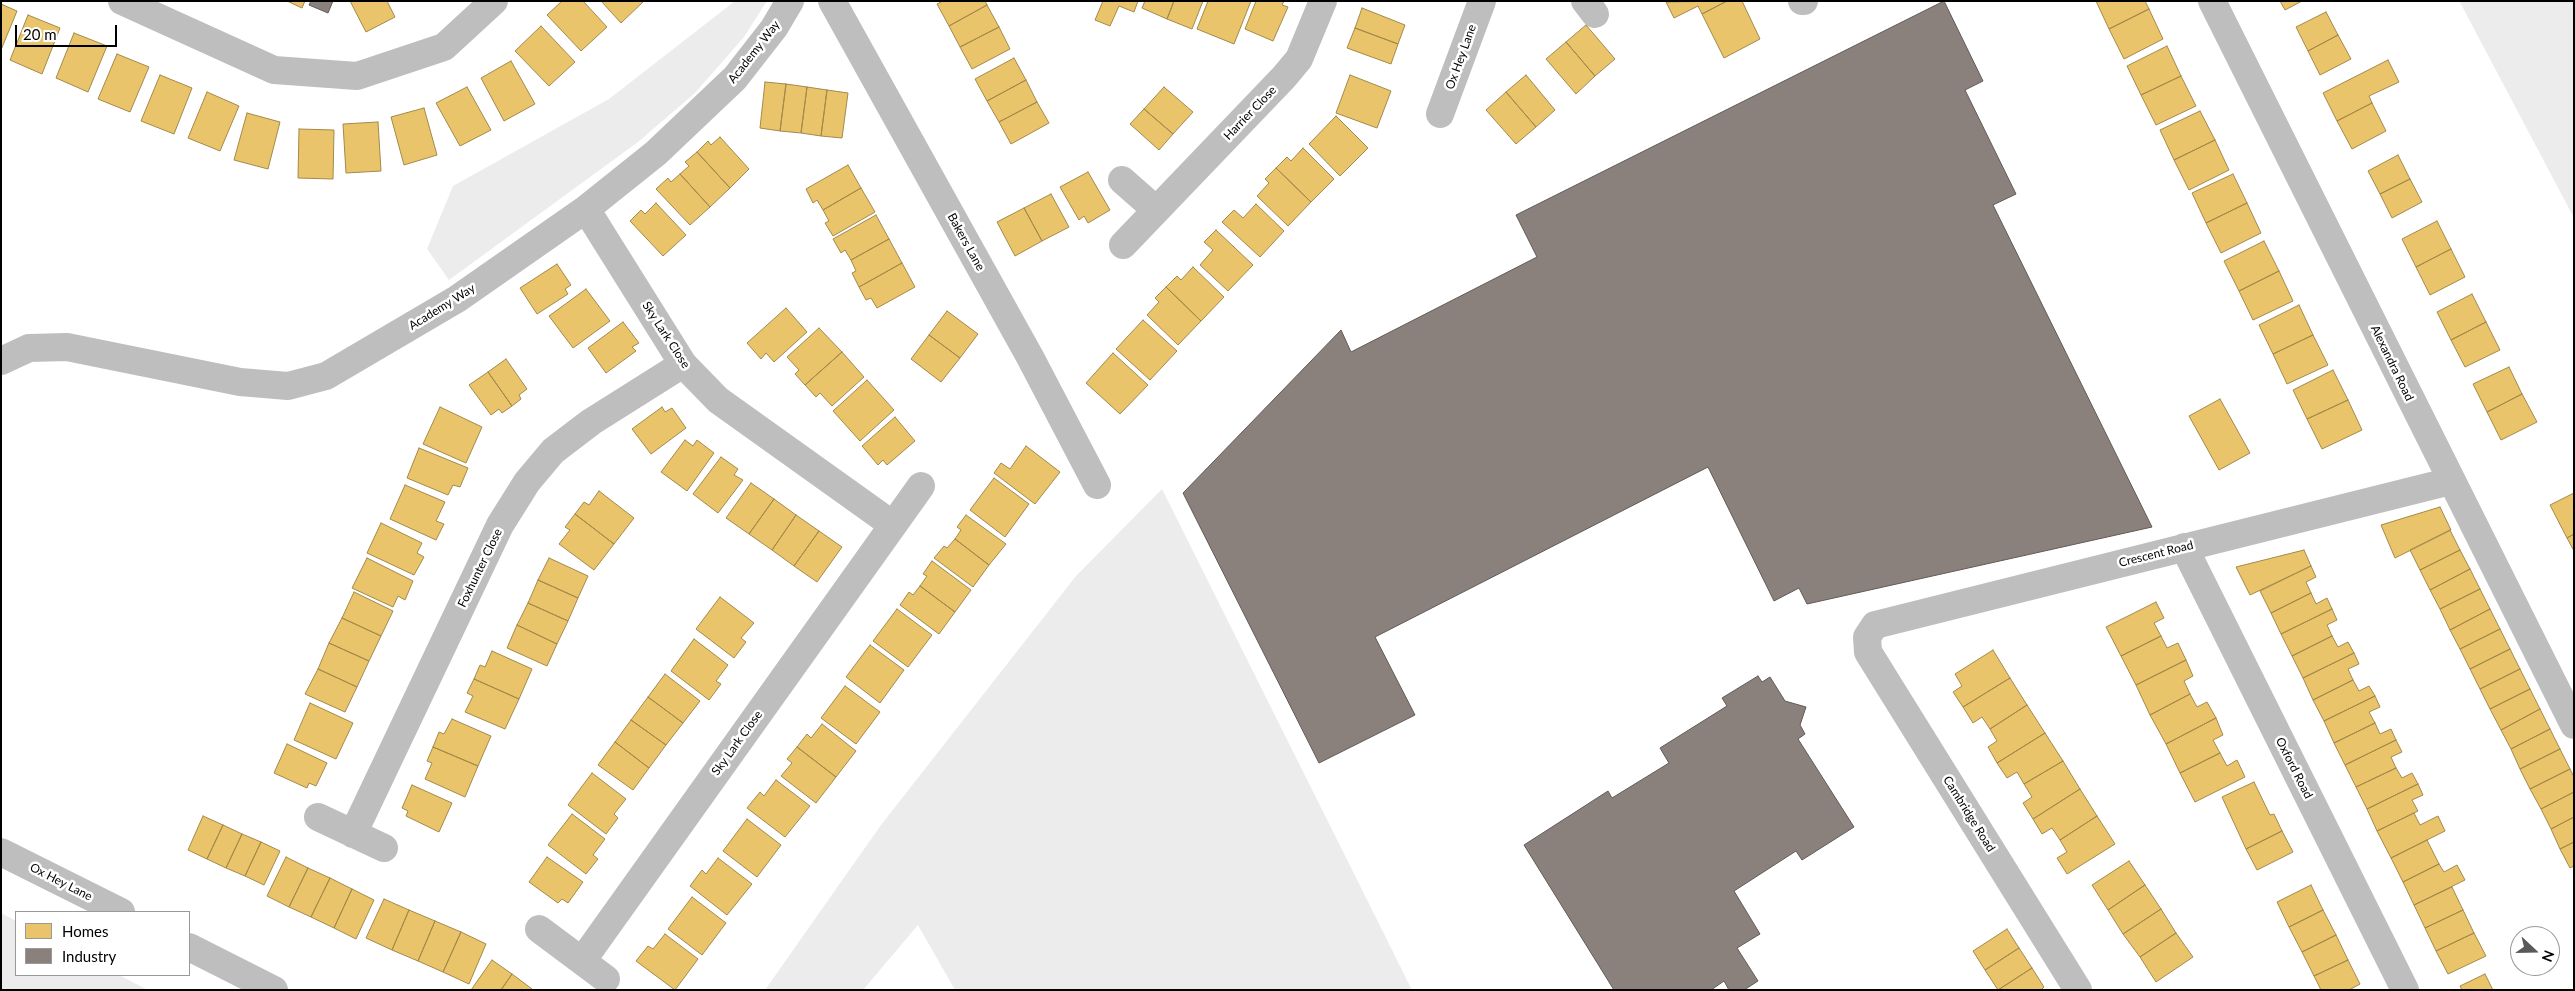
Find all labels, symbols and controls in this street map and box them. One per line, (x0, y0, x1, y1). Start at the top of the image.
scale bar (18, 15, 120, 47)
street label: Academy Way (725, 18, 783, 86)
street label: Ox Hey Lane (1443, 23, 1479, 91)
text: 20 m (23, 25, 57, 43)
street label: Harrier Close (1221, 83, 1279, 143)
street label: Bakers Lane (944, 211, 988, 273)
street label: Academy Way (406, 281, 478, 333)
street label: Sky Lark Close (639, 299, 693, 371)
street label: Alexandra Road (2367, 323, 2417, 403)
street label: Foxhunter Close (455, 526, 505, 610)
street label: Crescent Road (2117, 538, 2195, 570)
street label: Sky Lark Close (709, 708, 765, 778)
street label: Oxford Road (2272, 735, 2316, 801)
street label: Cambridge Road (1940, 773, 1998, 855)
street label: Ox Hey Lane (27, 860, 95, 904)
legend (15, 911, 190, 976)
text: Homes (62, 922, 108, 940)
north arrow (2510, 926, 2560, 976)
text: Industry (62, 947, 116, 965)
text: N (2539, 948, 2558, 964)

